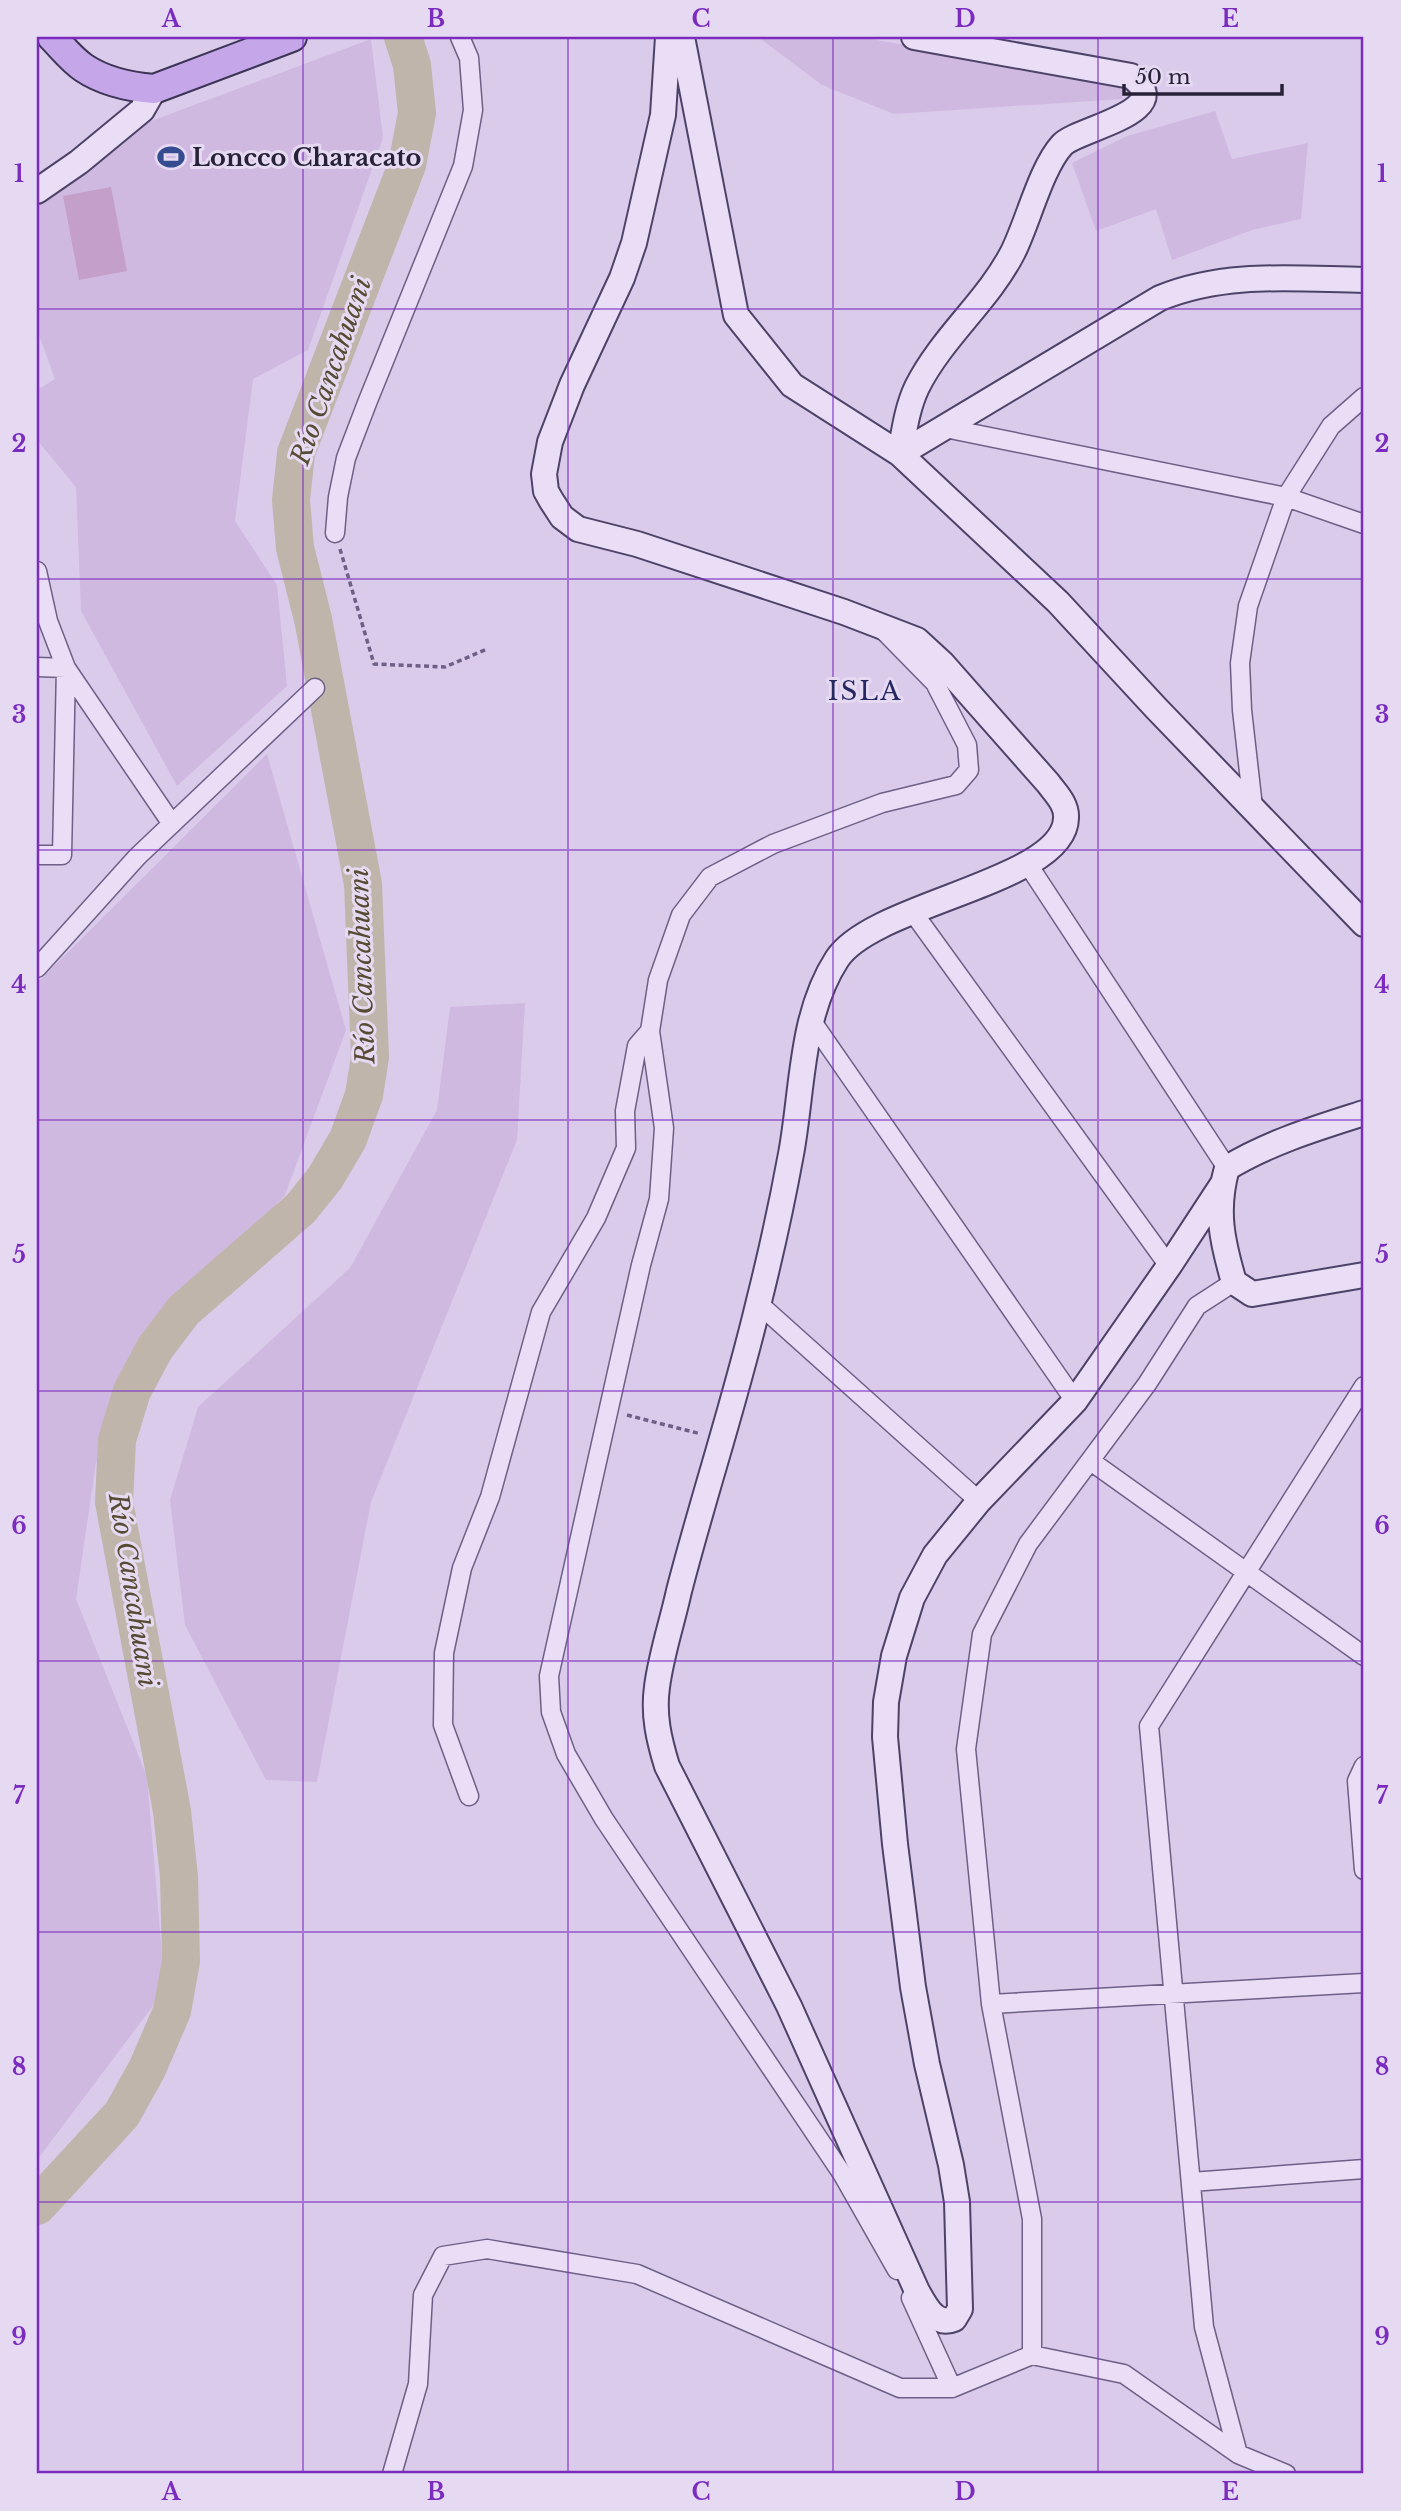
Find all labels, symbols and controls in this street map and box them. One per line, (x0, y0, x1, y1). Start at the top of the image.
text: A (161, 5, 182, 33)
text: B (427, 5, 445, 33)
text: C (692, 5, 710, 33)
text: D (954, 5, 976, 33)
text: E (1221, 5, 1239, 33)
scale bar (1124, 52, 1282, 96)
text: 50 m (1135, 64, 1191, 90)
sports icon: Loncco Characato (156, 142, 186, 172)
place label: Loncco Characato (192, 143, 421, 172)
text: 1 (14, 160, 24, 188)
text: 1 (1377, 160, 1387, 188)
water label: Río Cancahuani (284, 273, 378, 470)
text: 2 (12, 430, 26, 458)
text: 2 (1375, 430, 1389, 458)
district label: ISLA (828, 675, 902, 707)
text: 3 (12, 701, 26, 729)
text: 3 (1375, 701, 1389, 729)
water label: Río Cancahuani (343, 867, 381, 1065)
text: 4 (11, 971, 27, 999)
text: 4 (1374, 971, 1390, 999)
text: 5 (12, 1241, 26, 1269)
text: 5 (1375, 1241, 1389, 1269)
water label: Río Cancahuani (102, 1490, 164, 1689)
text: 6 (11, 1512, 27, 1540)
text: 6 (1374, 1512, 1390, 1540)
text: 7 (13, 1782, 26, 1810)
text: 7 (1376, 1782, 1389, 1810)
text: 8 (12, 2053, 26, 2081)
text: 8 (1375, 2053, 1389, 2081)
text: 9 (11, 2323, 27, 2351)
text: 9 (1374, 2323, 1390, 2351)
text: A (161, 2478, 182, 2506)
text: B (427, 2478, 445, 2506)
text: C (692, 2478, 710, 2506)
text: D (954, 2478, 976, 2506)
text: E (1221, 2478, 1239, 2506)

